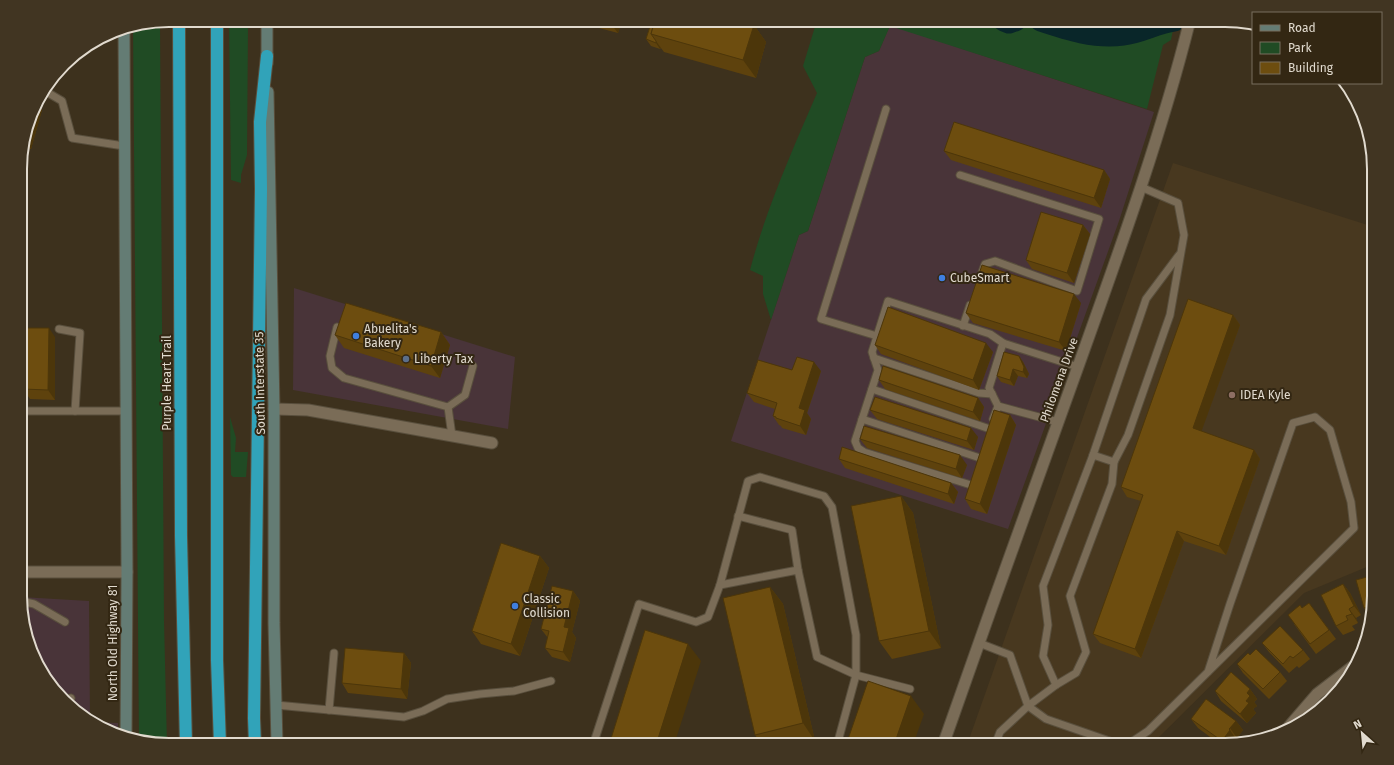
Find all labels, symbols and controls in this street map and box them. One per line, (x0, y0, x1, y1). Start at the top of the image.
legend (1252, 12, 1382, 84)
text: Road (1288, 21, 1316, 35)
text: Park (1288, 41, 1312, 55)
text: Building (1288, 61, 1334, 75)
place label: CubeSmart (950, 271, 1010, 285)
marker: CubeSmart (937, 273, 947, 283)
place label: Abuelita's Bakery (364, 322, 418, 350)
street label: South Interstate 35 (252, 331, 268, 435)
marker: Abuelita's Bakery (351, 331, 361, 341)
street label: Purple Heart Trail (160, 335, 174, 431)
street label: Philomena Drive (1037, 336, 1081, 424)
place label: Liberty Tax (414, 352, 473, 366)
marker: Liberty Tax (401, 354, 411, 364)
place label: IDEA Kyle (1240, 388, 1291, 402)
marker: IDEA Kyle (1227, 390, 1237, 400)
street label: North Old Highway 81 (106, 585, 120, 701)
place label: Classic Collision (523, 592, 570, 620)
marker: Classic Collision (510, 601, 520, 611)
north arrow (1342, 713, 1382, 753)
text: N (1351, 717, 1364, 732)

